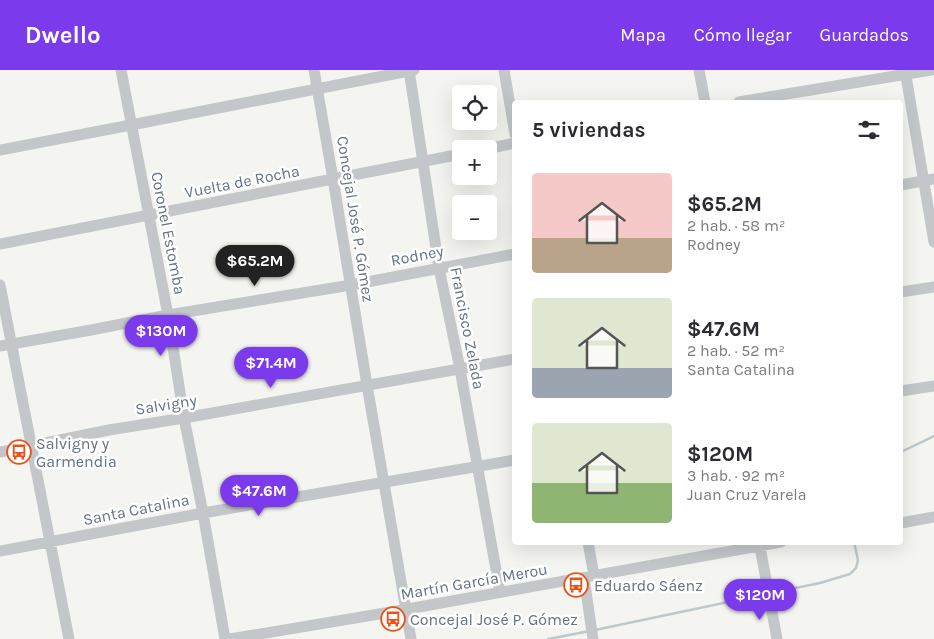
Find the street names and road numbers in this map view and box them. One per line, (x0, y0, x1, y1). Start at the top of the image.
street label: Concejal José P. Gómez (333, 135, 378, 303)
street label: Vuelta de Rocha (183, 161, 301, 202)
street label: Coronel Estomba (147, 170, 190, 296)
street label: Rodney (389, 241, 446, 270)
street label: Francisco Zelada (446, 265, 489, 391)
street label: Salvigny (134, 390, 199, 419)
street label: Santa Catalina (81, 490, 191, 529)
street label: Martín García Merou (399, 559, 549, 604)

